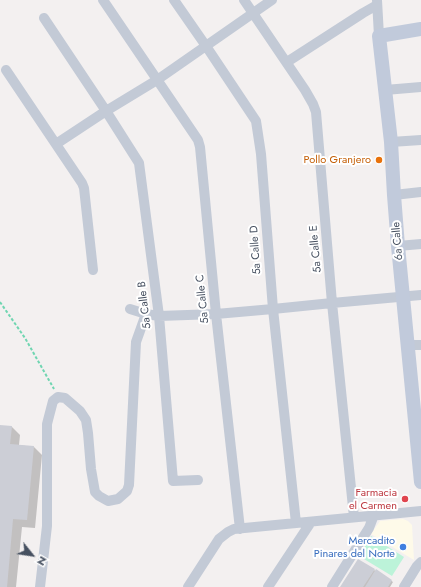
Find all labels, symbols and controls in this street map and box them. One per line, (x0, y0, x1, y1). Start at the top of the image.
place label: Pollo Granjero (304, 153, 371, 167)
marker: Pollo Granjero (374, 155, 384, 165)
street label: 6a Calle (390, 221, 406, 261)
street label: 5a Calle D (248, 225, 264, 275)
street label: 5a Calle E (307, 225, 325, 273)
street label: 5a Calle C (194, 274, 212, 324)
street label: 5a Calle B (136, 280, 154, 330)
place label: Farmacia el Carmen (349, 486, 397, 512)
marker: Farmacia el Carmen (400, 494, 410, 504)
place label: Mercadito Pinares del Norte (314, 534, 395, 560)
north arrow (12, 535, 52, 575)
marker: Mercadito Pinares del Norte (398, 542, 408, 552)
text: N (33, 553, 52, 569)

